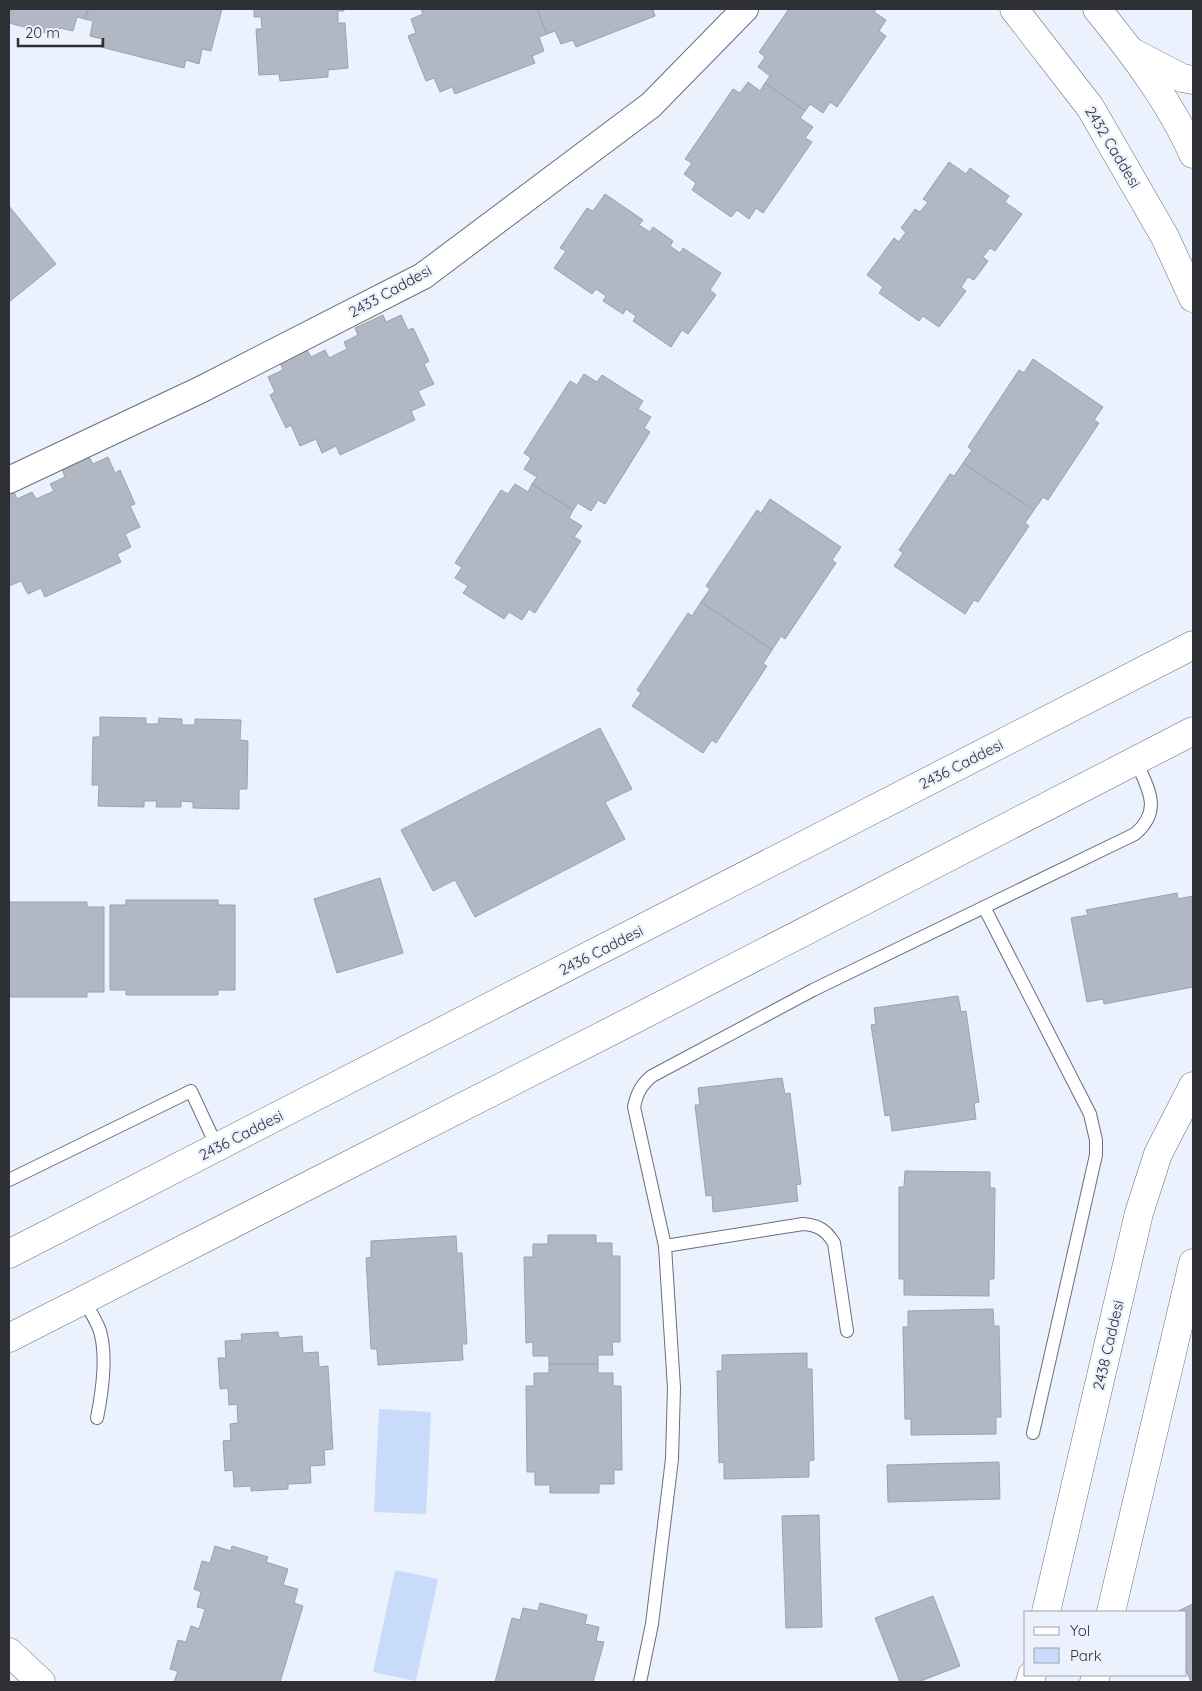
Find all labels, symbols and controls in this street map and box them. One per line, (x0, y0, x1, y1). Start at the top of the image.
scale bar (18, 15, 102, 47)
text: 20 m (25, 23, 60, 42)
street label: 2432 Caddesi (1081, 103, 1145, 191)
street label: 2433 Caddesi (345, 260, 435, 322)
street label: 2436 Caddesi (916, 735, 1006, 793)
street label: 2436 Caddesi (556, 921, 646, 979)
street label: 2436 Caddesi (196, 1106, 286, 1164)
street label: 2438 Caddesi (1088, 1298, 1128, 1392)
legend (1024, 1611, 1187, 1676)
text: Yol (1070, 1621, 1090, 1640)
text: Park (1070, 1646, 1102, 1665)

